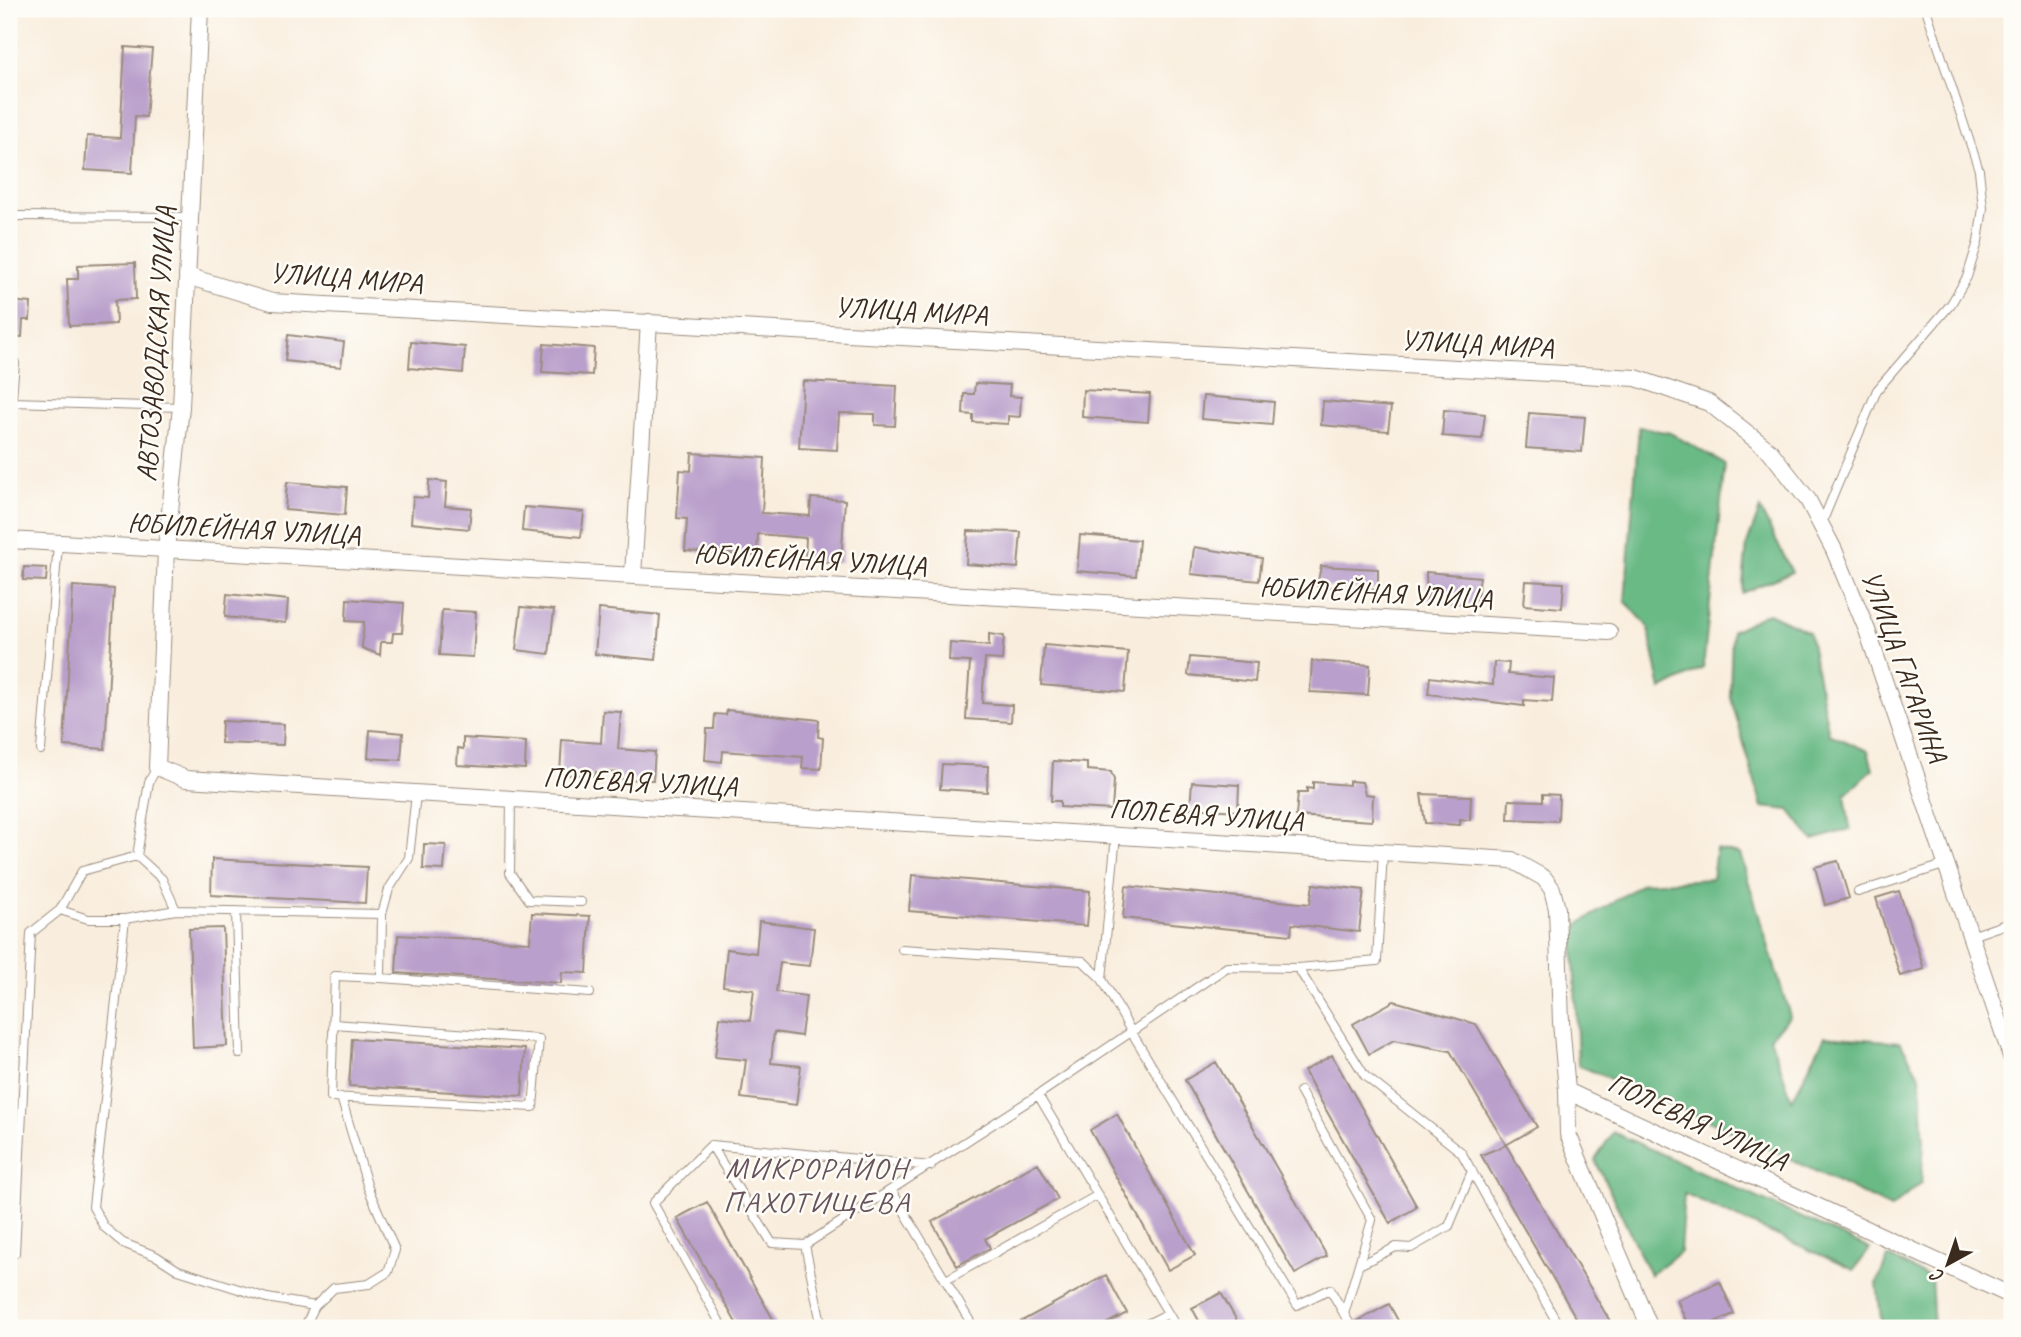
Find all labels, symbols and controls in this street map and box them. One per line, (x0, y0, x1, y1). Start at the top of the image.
street label: АВТОЗАВОДСКАЯ УЛИЦА (128, 205, 183, 483)
street label: УЛИЦА МИРА (269, 255, 424, 300)
street label: УЛИЦА МИРА (834, 289, 989, 332)
street label: УЛИЦА МИРА (1400, 322, 1555, 365)
street label: ЮБИЛЕЙНАЯ УЛИЦА (127, 505, 362, 552)
street label: ЮБИЛЕЙНАЯ УЛИЦА (693, 536, 928, 583)
street label: УЛИЦА ГАГАРИНА (1854, 566, 1956, 769)
street label: ЮБИЛЕЙНАЯ УЛИЦА (1259, 569, 1494, 616)
street label: ПОЛЕВАЯ УЛИЦА (542, 759, 740, 804)
street label: ПОЛЕВАЯ УЛИЦА (1108, 790, 1306, 839)
street label: ПОЛЕВАЯ УЛИЦА (1603, 1065, 1795, 1179)
district label: МИКРОРАЙОН ПАХОТИЩЕВА (723, 1149, 912, 1221)
north arrow (1912, 1228, 1982, 1298)
text: С (1924, 1262, 1949, 1288)

